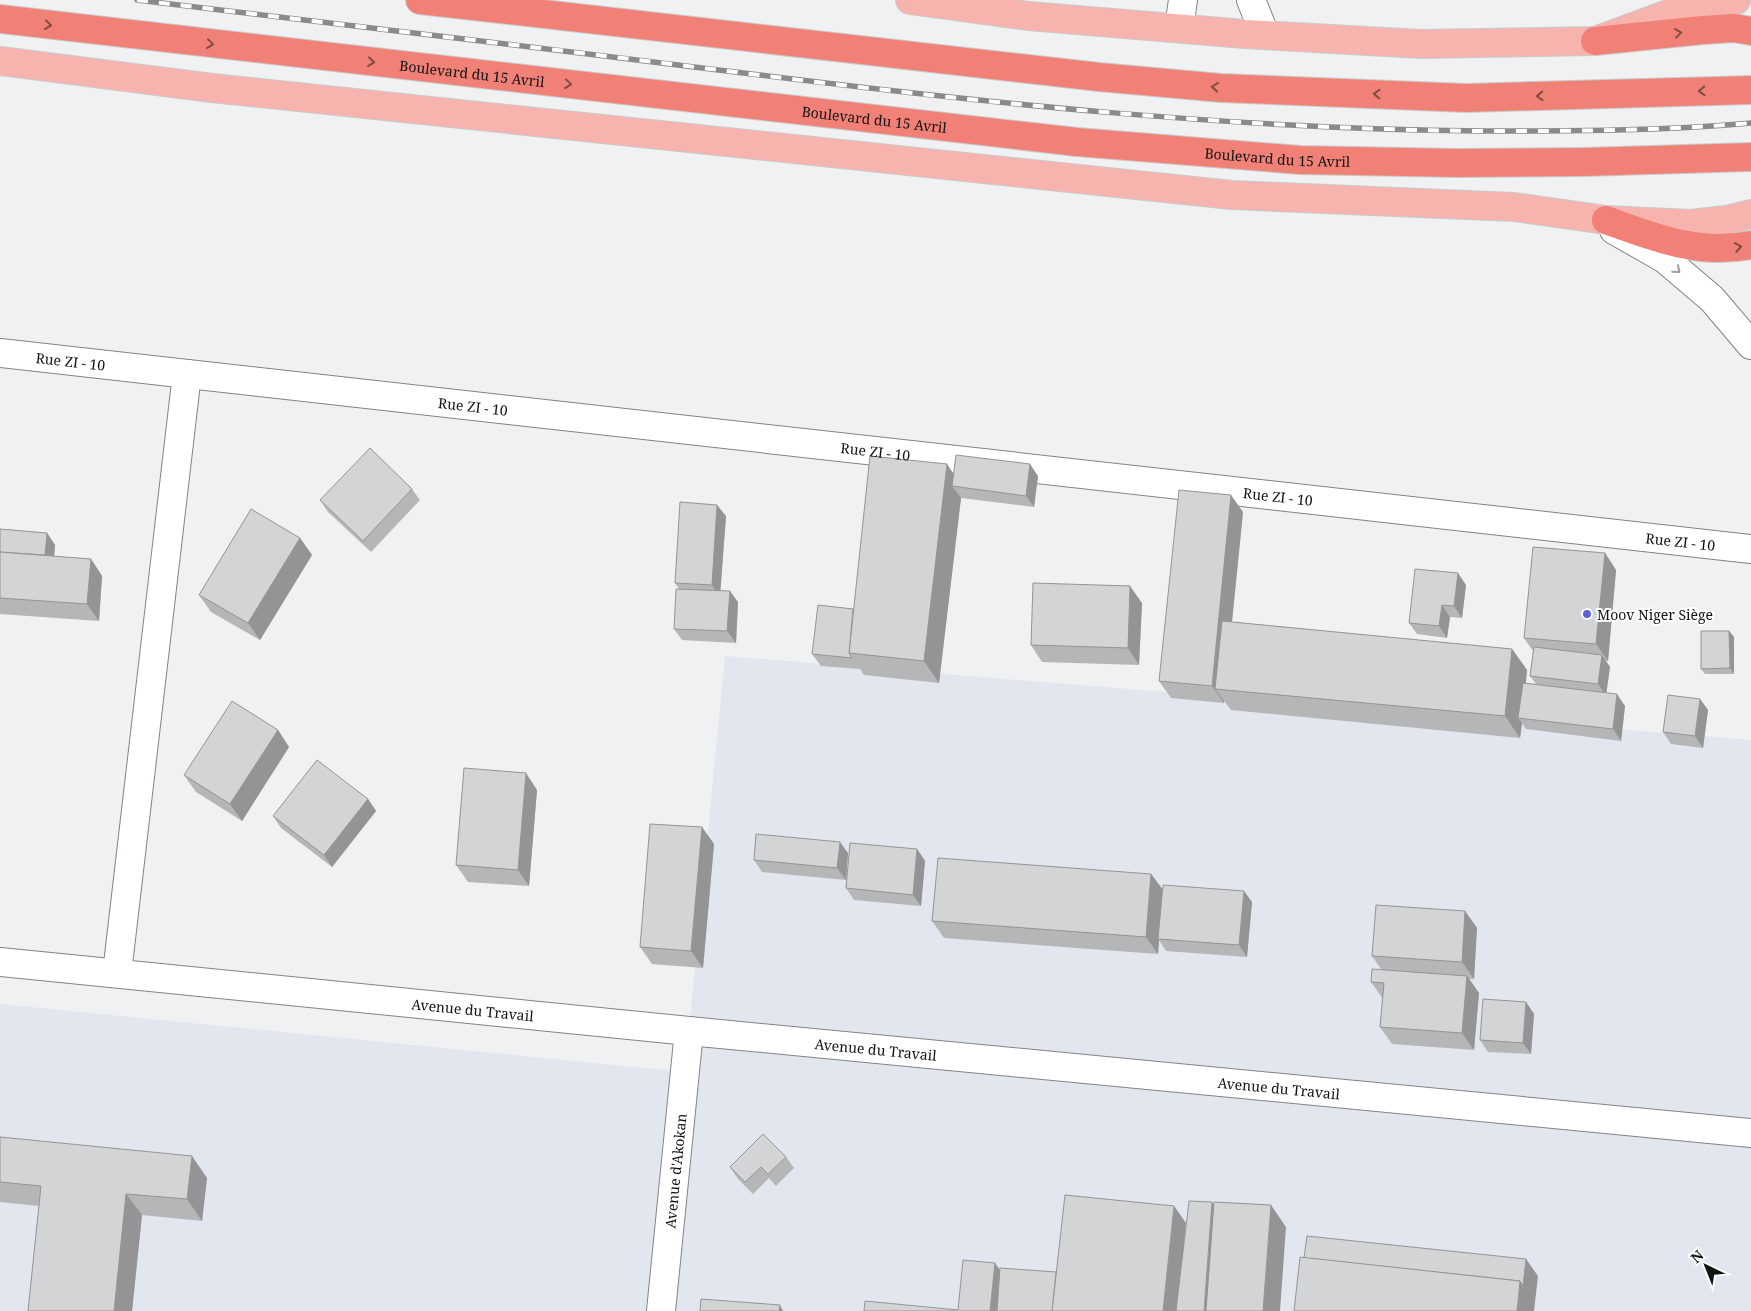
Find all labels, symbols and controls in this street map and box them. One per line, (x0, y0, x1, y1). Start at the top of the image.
one-way arrow (44, 19, 53, 29)
one-way arrow (1675, 28, 1683, 39)
one-way arrow (206, 38, 214, 49)
street label: Boulevard du 15 Avril (398, 55, 546, 91)
one-way arrow (368, 56, 376, 67)
one-way arrow (564, 78, 572, 89)
one-way arrow (1211, 82, 1219, 93)
one-way arrow (1698, 86, 1706, 97)
one-way arrow (1373, 89, 1381, 100)
one-way arrow (1536, 91, 1544, 101)
street label: Boulevard du 15 Avril (801, 101, 948, 137)
street label: Boulevard du 15 Avril (1204, 143, 1351, 170)
one-way arrow (1733, 243, 1742, 253)
one-way arrow (1672, 264, 1681, 273)
street label: Rue ZI - 10 (35, 348, 107, 374)
street label: Rue ZI - 10 (437, 393, 509, 419)
street label: Rue ZI - 10 (840, 438, 912, 464)
street label: Rue ZI - 10 (1242, 483, 1314, 509)
street label: Rue ZI - 10 (1645, 528, 1716, 554)
place label: Moov Niger Siège (1597, 605, 1713, 624)
marker: Moov Niger Siège (1581, 608, 1593, 620)
street label: Avenue du Travail (411, 994, 535, 1025)
street label: Avenue du Travail (814, 1034, 938, 1064)
street label: Avenue du Travail (1217, 1072, 1341, 1103)
street label: Avenue d'Akokan (660, 1112, 690, 1229)
north arrow (1681, 1241, 1731, 1291)
text: N (1686, 1245, 1707, 1267)

